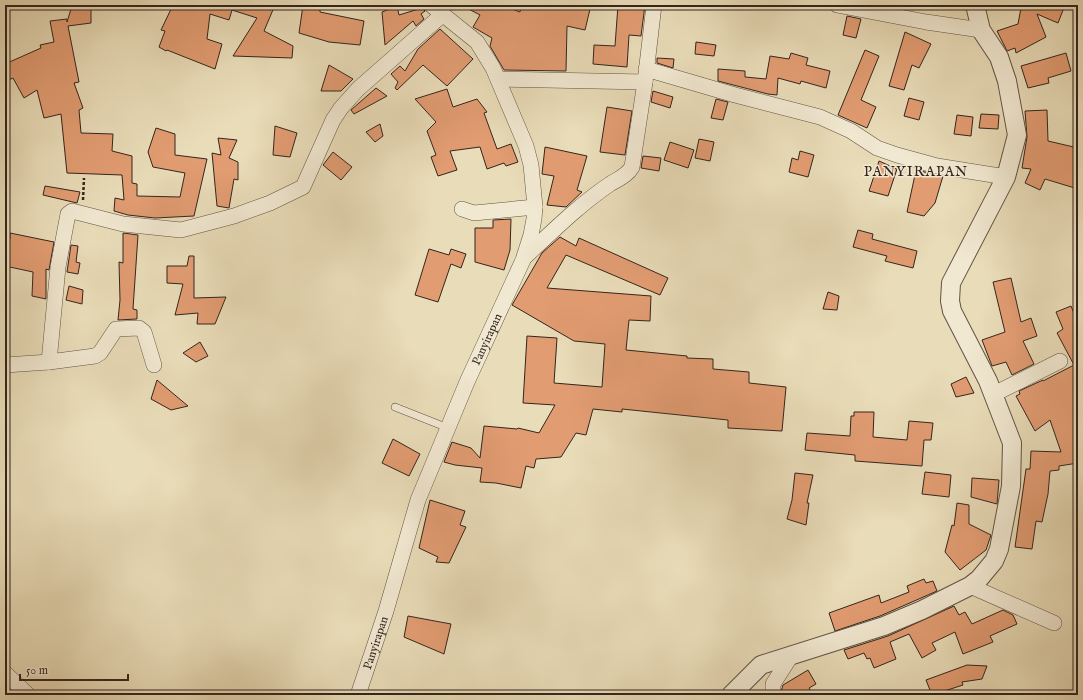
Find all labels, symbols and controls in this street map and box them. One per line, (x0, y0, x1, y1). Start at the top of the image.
district label: PANYIRAPAN (864, 163, 968, 181)
street label: Panyirapan (469, 311, 506, 368)
street label: Panyirapan (360, 614, 392, 672)
scale bar (20, 656, 128, 682)
text: 50 m (26, 663, 48, 678)

